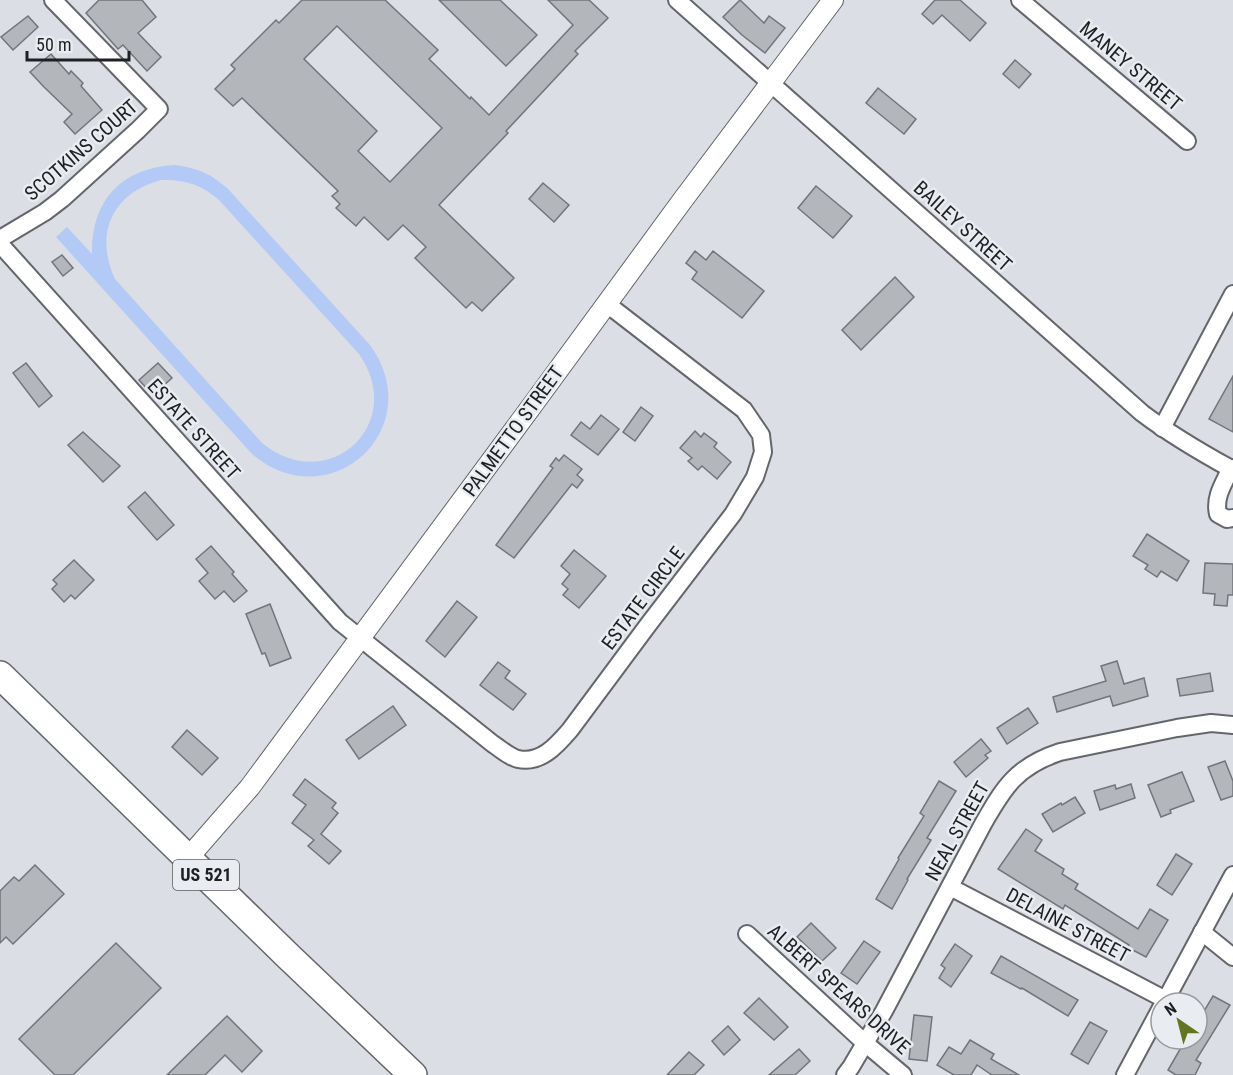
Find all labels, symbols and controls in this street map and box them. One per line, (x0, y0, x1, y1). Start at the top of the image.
street label: MANEY STREET (1075, 16, 1187, 116)
scale bar (27, 24, 129, 62)
text: 50 m (36, 34, 71, 55)
street label: SCOTKINS COURT (20, 94, 142, 206)
street label: BAILEY STREET (909, 176, 1017, 276)
street label: PALMETTO STREET (458, 361, 568, 501)
street label: ESTATE STREET (143, 374, 245, 484)
street label: ESTATE CIRCLE (596, 542, 690, 654)
street label: NEAL STREET (920, 777, 994, 885)
road number: US 521 (173, 860, 239, 890)
street label: DELAINE STREET (1002, 882, 1134, 968)
street label: ALBERT SPEARS DRIVE (763, 919, 915, 1059)
north arrow (1149, 991, 1209, 1051)
text: N (1161, 999, 1180, 1020)

